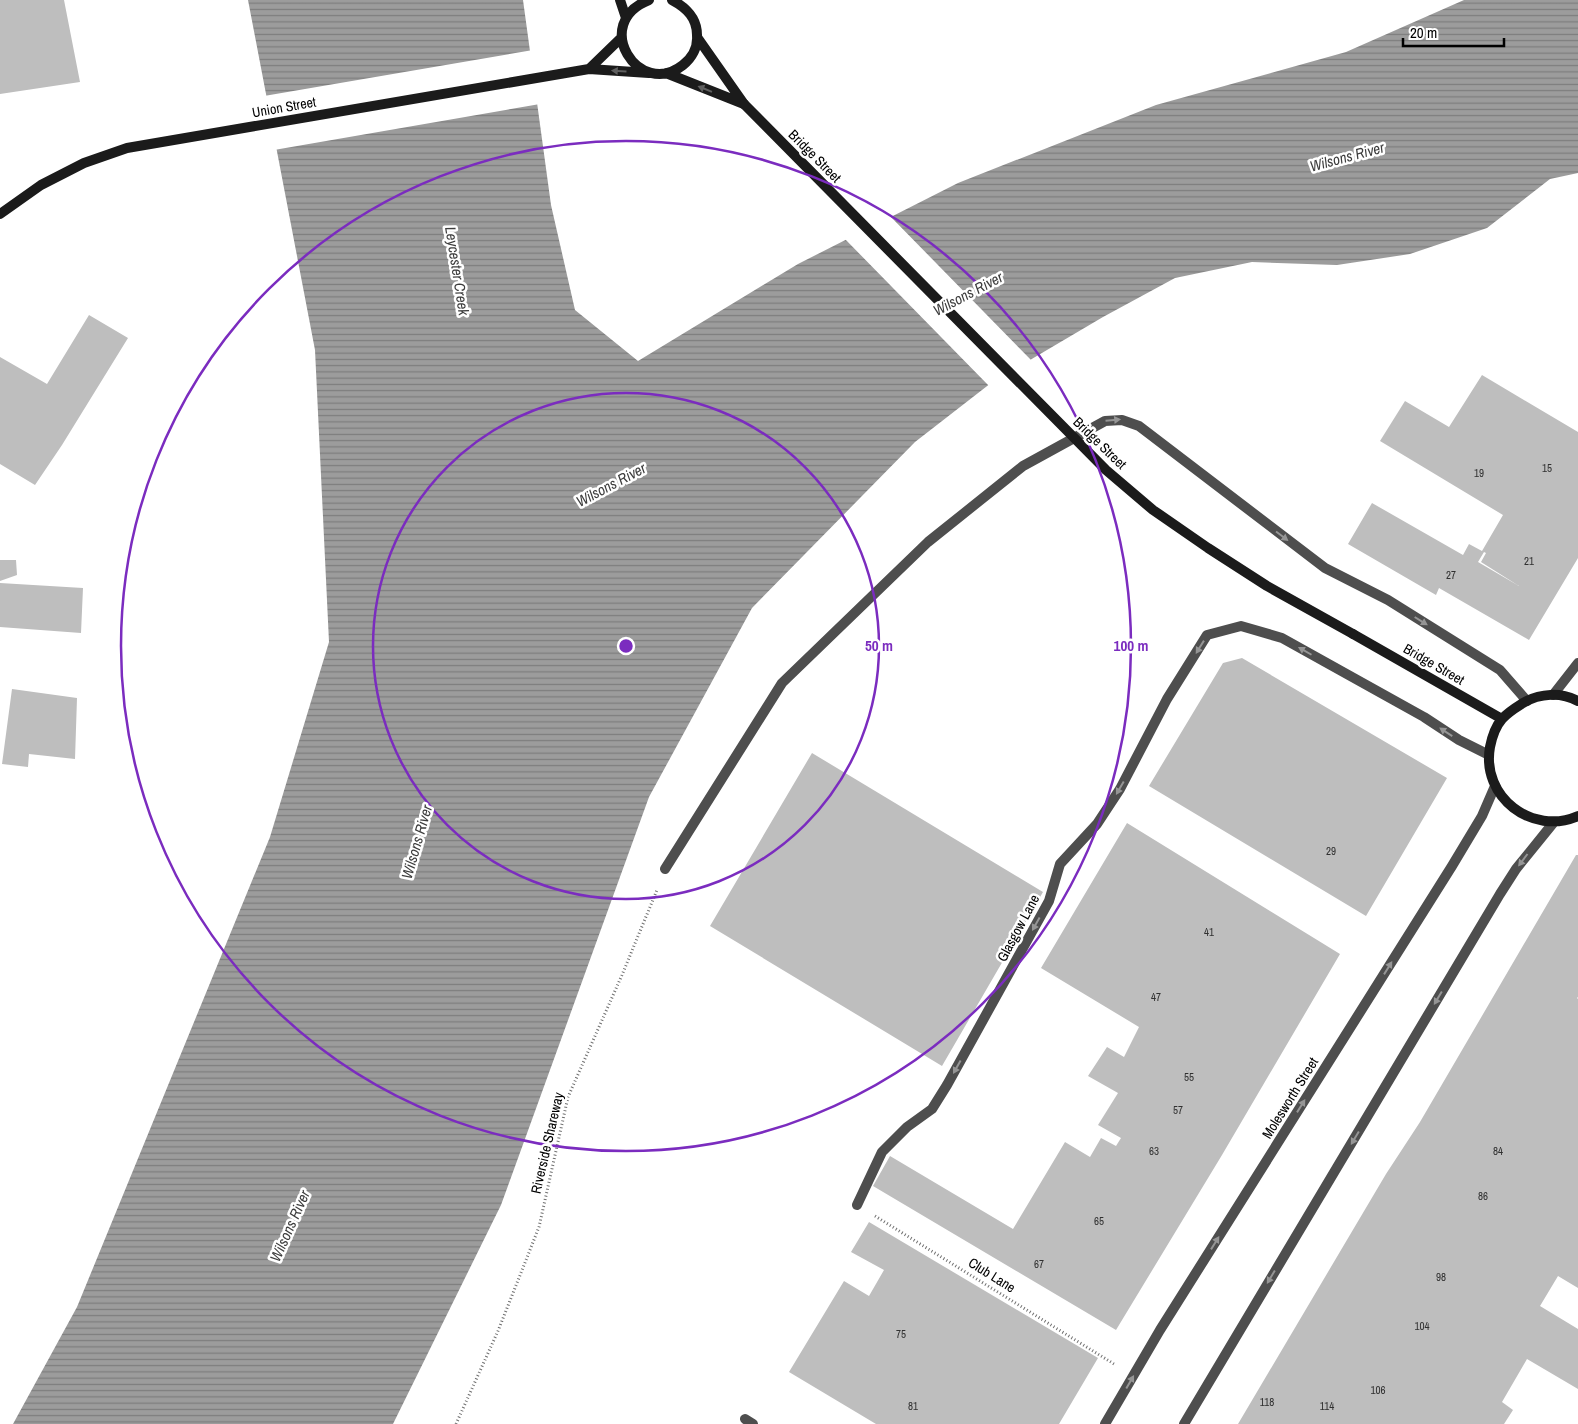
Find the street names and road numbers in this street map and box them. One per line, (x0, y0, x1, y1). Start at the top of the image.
street label: Union Street (251, 93, 317, 121)
street label: Bridge Street (785, 126, 845, 186)
street label: Bridge Street (1069, 413, 1131, 473)
street label: Bridge Street (1400, 639, 1468, 689)
street label: Glasgow Lane (993, 891, 1043, 965)
street label: Molesworth Street (1258, 1054, 1322, 1142)
street label: Riverside Shareway (527, 1090, 567, 1195)
street label: Club Lane (965, 1253, 1019, 1297)

